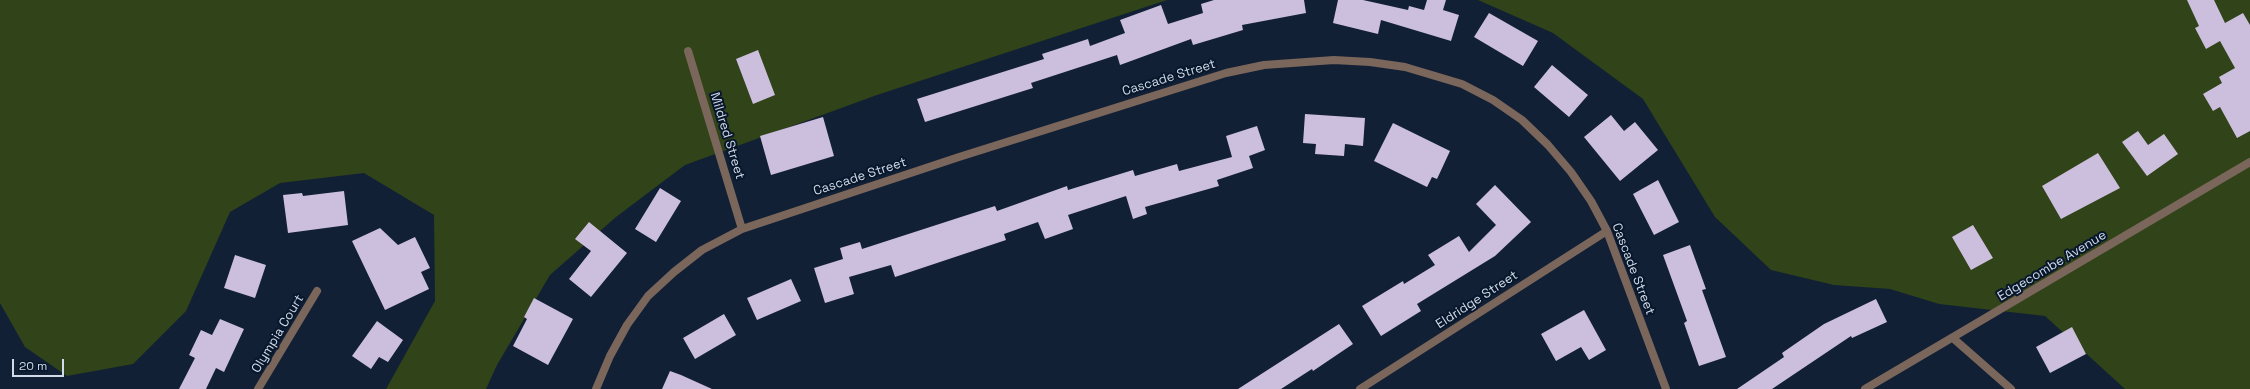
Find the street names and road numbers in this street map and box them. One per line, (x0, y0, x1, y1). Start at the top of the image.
street label: Cascade Street (1120, 56, 1218, 100)
street label: Mildred Street (706, 91, 748, 181)
street label: Cascade Street (812, 155, 908, 199)
street label: Cascade Street (1608, 221, 1658, 317)
street label: Edgecombe Avenue (1995, 227, 2109, 305)
street label: Eldridge Street (1433, 268, 1521, 332)
street label: Olympia Court (248, 292, 308, 376)

